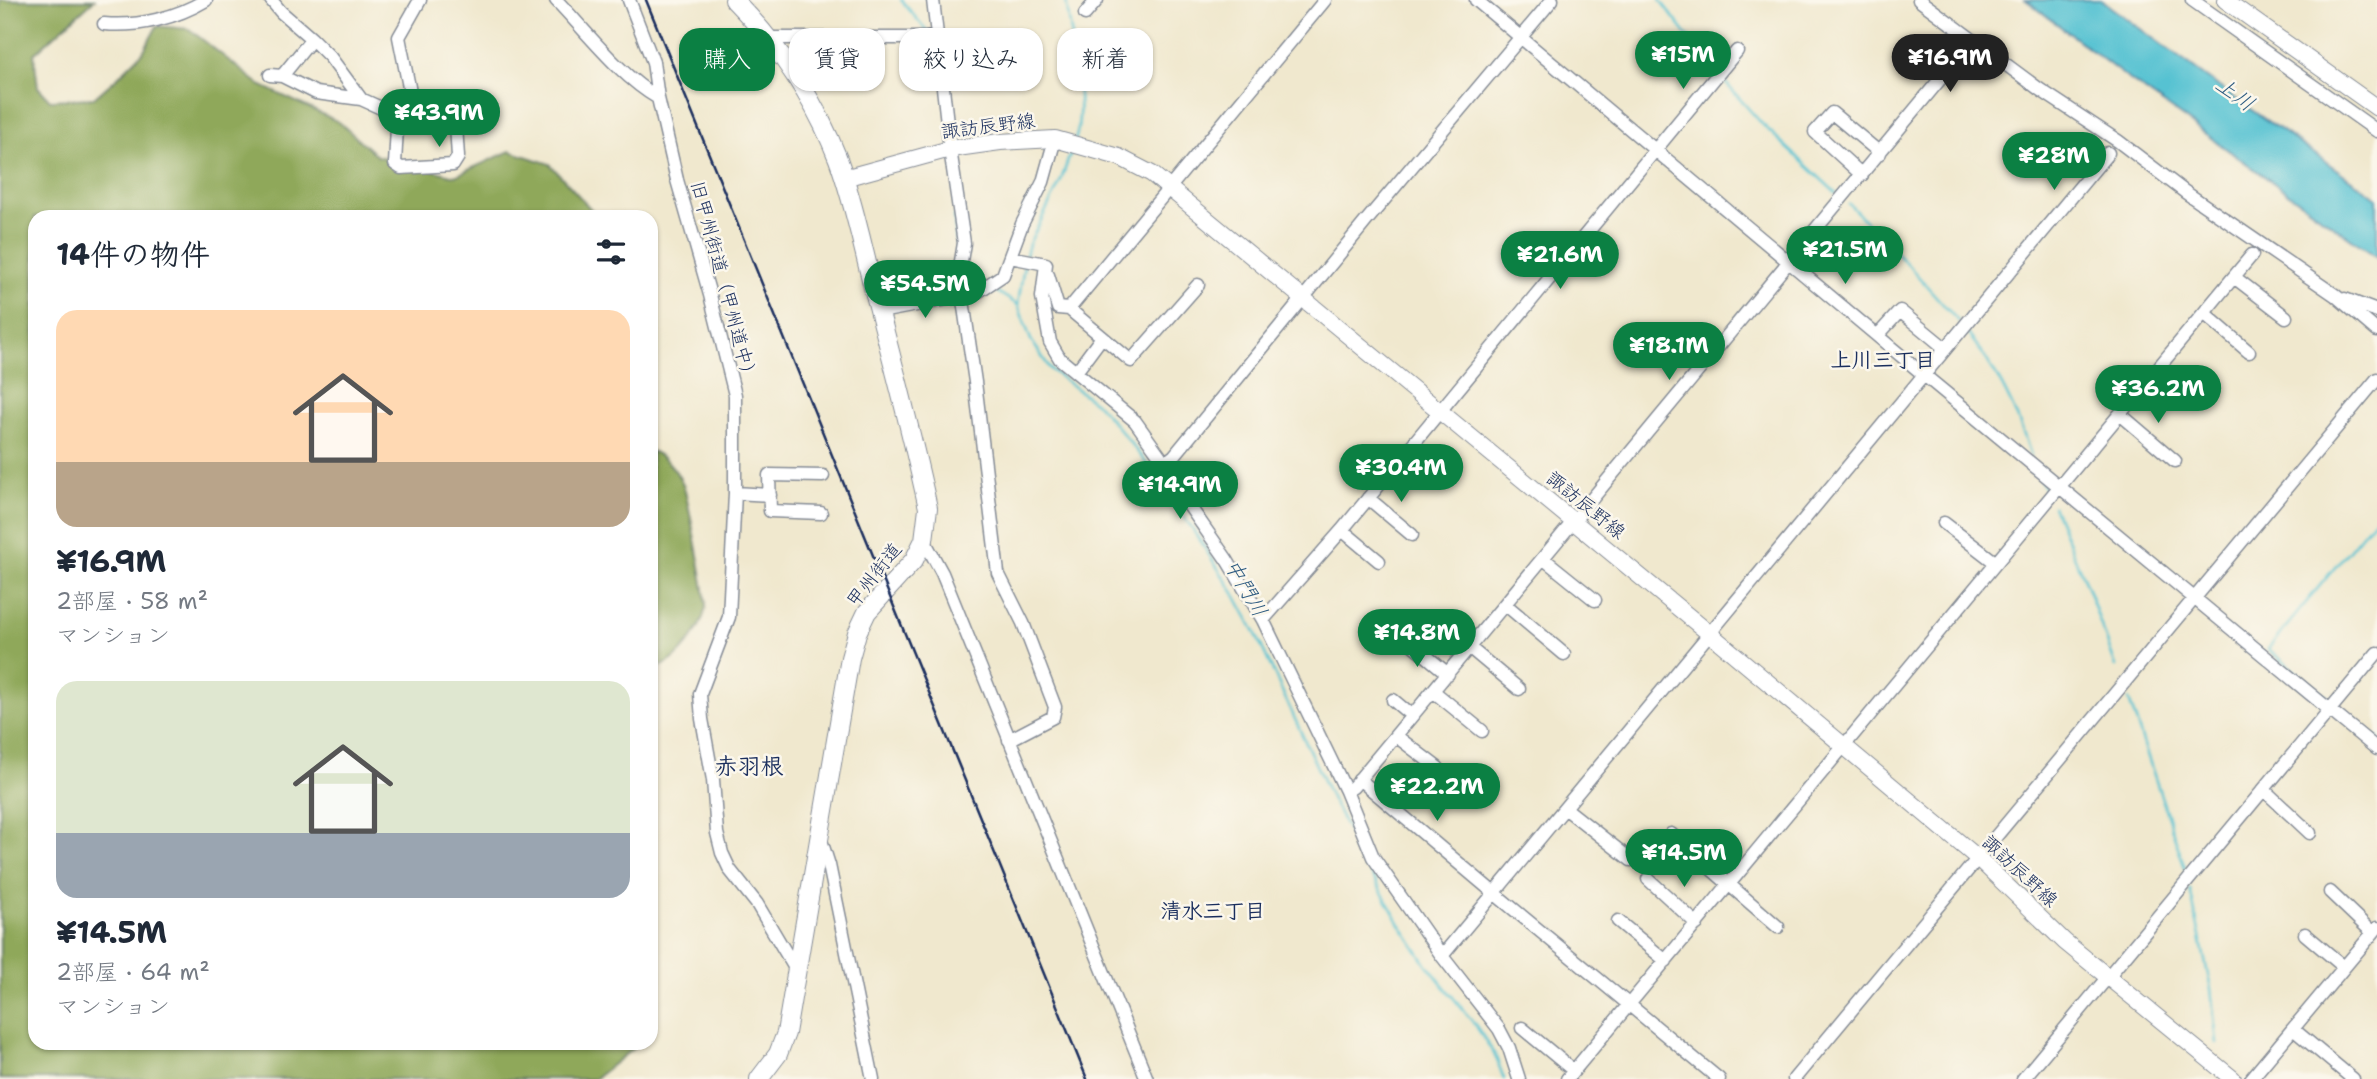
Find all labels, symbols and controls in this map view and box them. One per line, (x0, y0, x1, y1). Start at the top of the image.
chip: 購入 (679, 28, 775, 91)
chip: 賃貸 (789, 28, 885, 91)
chip: 絞り込み (899, 28, 1043, 91)
chip: 新着 (1057, 28, 1153, 91)
pin: ¥15M (1642, 32, 1724, 91)
pin: ¥16.9M (1893, 34, 2007, 94)
text: ¥15M (1651, 39, 1715, 69)
text: ¥16.9M (1908, 42, 1992, 72)
water label: 上川 (2210, 70, 2260, 118)
pin: ¥43.9M (382, 90, 496, 149)
text: ¥43.9M (394, 97, 484, 127)
street label: 諏訪辰野線 (939, 108, 1037, 144)
pin: ¥28M (2013, 132, 2095, 192)
text: ¥28M (2018, 140, 2090, 170)
street label: 旧甲州街道（甲州道中） (685, 178, 763, 386)
pin: ¥21.5M (1788, 226, 1902, 286)
pin: ¥21.6M (1503, 232, 1617, 291)
icon: filters (592, 233, 630, 271)
text: 14件の物件 (56, 234, 210, 275)
text: ¥21.5M (1802, 234, 1888, 264)
text: ¥21.6M (1517, 239, 1603, 269)
pin: ¥54.5M (868, 260, 982, 320)
text: ¥54.5M (880, 268, 970, 298)
pin: ¥18.1M (1612, 322, 1726, 382)
text: ¥18.1M (1629, 330, 1709, 360)
district label: 上川三丁目 (1831, 346, 1936, 374)
icon: home (280, 355, 406, 481)
pin: ¥36.2M (2101, 366, 2215, 425)
text: ¥36.2M (2111, 373, 2205, 403)
pin: ¥30.4M (1344, 444, 1458, 504)
text: ¥30.4M (1355, 452, 1447, 482)
pin: ¥14.9M (1123, 462, 1237, 521)
street label: 諏訪辰野線 (1541, 465, 1631, 545)
text: ¥14.9M (1138, 469, 1222, 499)
street label: 甲州街道 (841, 537, 907, 613)
text: ¥16.9M (56, 541, 166, 582)
water label: 中門川 (1218, 554, 1274, 622)
text: 2部屋 · 58 m² (56, 586, 208, 616)
pin: ¥14.8M (1360, 610, 1474, 669)
text: ¥14.8M (1374, 617, 1460, 647)
text: マンション (56, 620, 170, 650)
icon: home (280, 726, 406, 852)
district label: 赤羽根 (715, 751, 784, 781)
pin: ¥22.2M (1380, 764, 1494, 823)
text: ¥22.2M (1390, 771, 1484, 801)
street label: 諏訪辰野線 (1977, 829, 2063, 913)
pin: ¥14.5M (1627, 830, 1741, 889)
text: ¥14.5M (1641, 837, 1727, 867)
district label: 清水三丁目 (1161, 897, 1266, 925)
text: ¥14.5M (56, 912, 167, 953)
text: 2部屋 · 64 m² (56, 957, 210, 987)
text: マンション (56, 991, 170, 1021)

